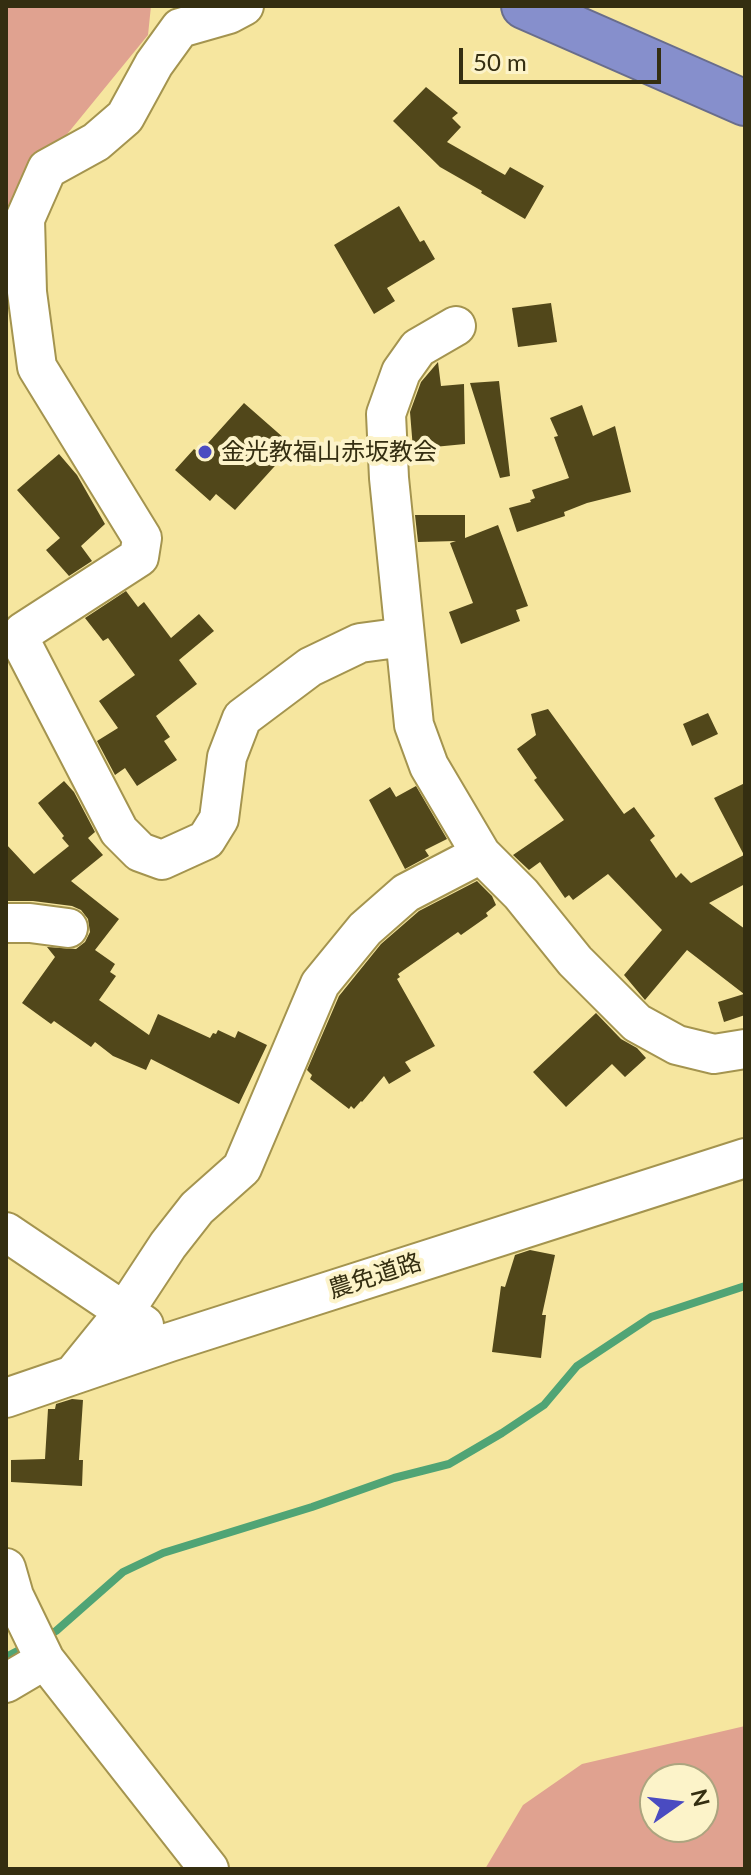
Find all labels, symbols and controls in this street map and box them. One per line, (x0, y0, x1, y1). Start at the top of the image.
scale bar (463, 32, 665, 82)
text: 50 m (473, 47, 527, 76)
place label: 金光教福山赤坂教会 (221, 438, 437, 466)
marker: 金光教福山赤坂教会 (196, 443, 214, 461)
street label: 農免道路 (325, 1247, 425, 1305)
north arrow (639, 1763, 719, 1843)
text: N (686, 1786, 716, 1809)

